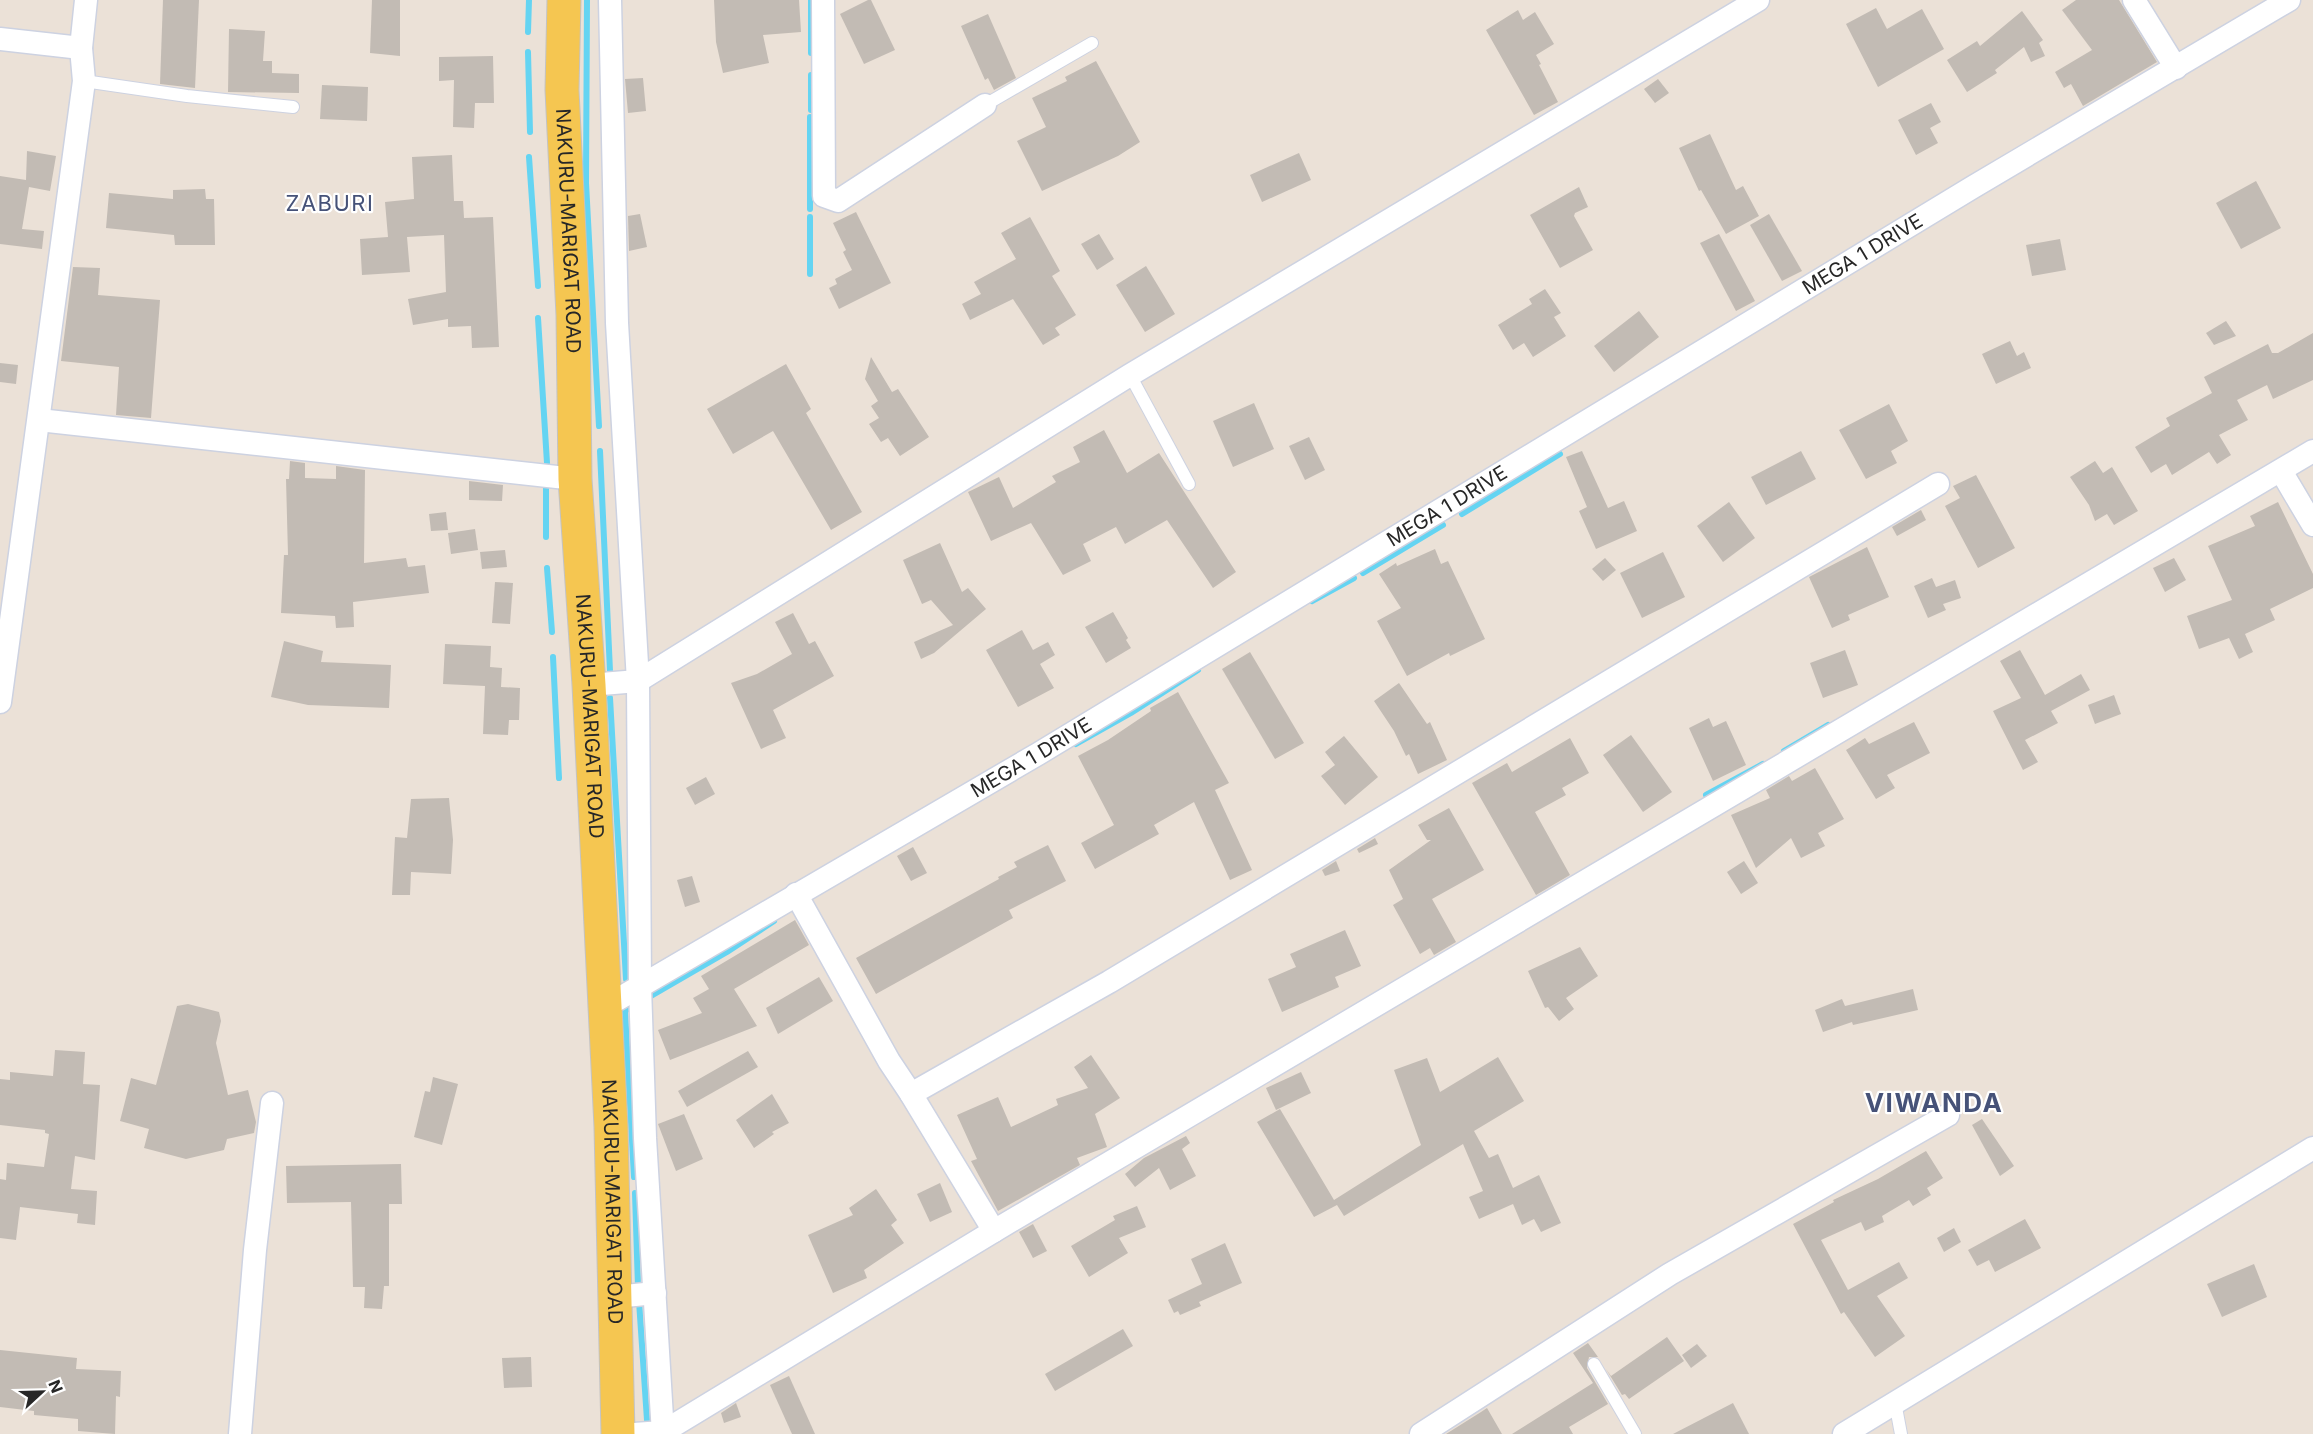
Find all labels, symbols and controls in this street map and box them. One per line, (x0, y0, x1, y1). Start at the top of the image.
street label: NAKURU-MARIGAT ROAD (551, 108, 585, 353)
district label: ZABURI (286, 190, 374, 216)
street label: MEGA 1 DRIVE (1798, 208, 1927, 300)
street label: MEGA 1 DRIVE (1382, 460, 1511, 552)
street label: NAKURU-MARIGAT ROAD (571, 593, 609, 839)
street label: MEGA 1 DRIVE (966, 712, 1096, 803)
street label: NAKURU-MARIGAT ROAD (597, 1079, 627, 1324)
district label: VIWANDA (1865, 1087, 2003, 1118)
north arrow (12, 1362, 72, 1422)
text: N (44, 1377, 67, 1396)

